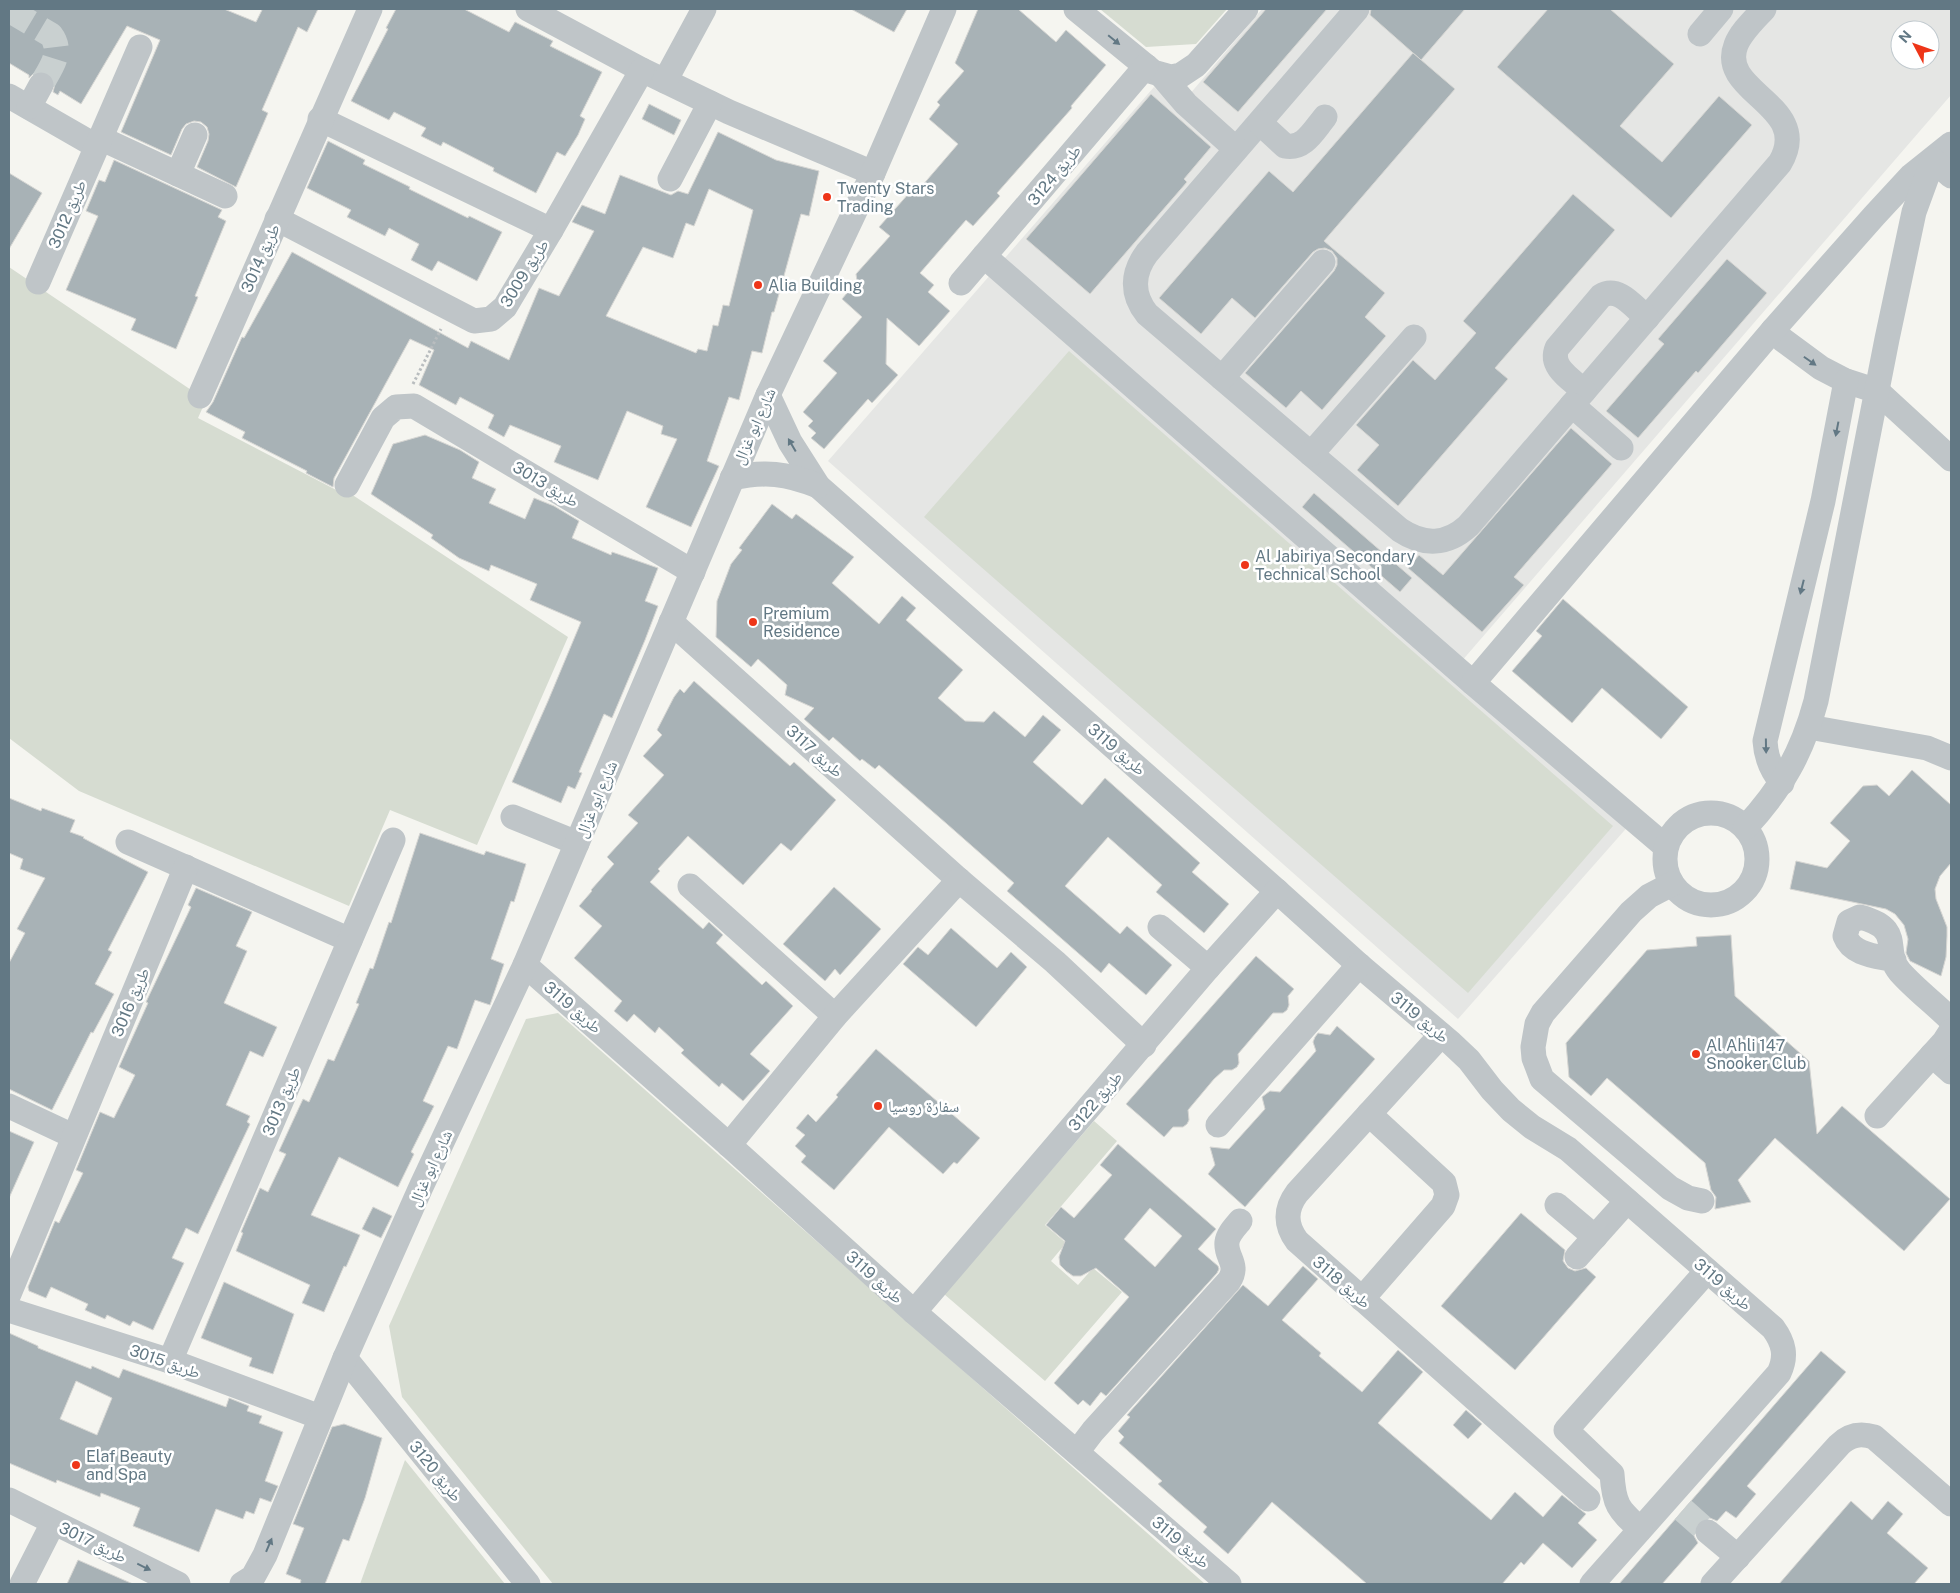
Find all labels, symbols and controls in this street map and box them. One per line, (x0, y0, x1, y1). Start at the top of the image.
north arrow (1890, 20, 1940, 70)
text: N (1896, 27, 1915, 46)
one-way arrow (1107, 34, 1120, 45)
street label: طريق 3124 (1024, 141, 1086, 210)
street label: طريق 3012 (45, 177, 91, 252)
place label: Twenty Stars Trading (837, 179, 934, 216)
marker: Twenty Stars Trading (821, 191, 833, 203)
street label: طريق 3014 (237, 221, 285, 296)
street label: طريق 3009 (496, 236, 553, 311)
place label: Alia Building (768, 276, 862, 295)
marker: Alia Building (752, 279, 764, 291)
one-way arrow (1803, 356, 1817, 366)
street label: شارع ابو غزال (729, 385, 781, 468)
one-way arrow (1833, 421, 1841, 436)
one-way arrow (788, 437, 796, 452)
street label: طريق 3013 (509, 457, 582, 512)
place label: Al Jabiriya Secondary Technical School (1255, 547, 1416, 584)
marker: Al Jabiriya Secondary Technical School (1239, 559, 1251, 571)
one-way arrow (1798, 580, 1806, 595)
place label: Premium Residence (763, 604, 840, 641)
marker: Premium Residence (747, 616, 759, 628)
street label: طريق 3119 (1083, 719, 1149, 780)
street label: طريق 3117 (782, 721, 847, 782)
one-way arrow (1762, 738, 1770, 754)
street label: شارع ابو غزال (572, 758, 622, 841)
street label: طريق 3016 (107, 965, 154, 1040)
street label: طريق 3119 (539, 977, 605, 1038)
street label: طريق 3119 (1386, 988, 1453, 1048)
place label: Al Ahli 147 Snooker Club (1706, 1036, 1806, 1073)
marker: Al Ahli 147 Snooker Club (1690, 1048, 1702, 1060)
street label: طريق 3013 (258, 1064, 305, 1139)
street label: طريق 3122 (1064, 1068, 1127, 1136)
place label: سفارة روسيا (888, 1097, 959, 1116)
marker: سفارة روسيا (872, 1100, 884, 1112)
street label: شارع ابو غزال (405, 1127, 457, 1210)
street label: طريق 3119 (842, 1247, 907, 1309)
street label: طريق 3118 (1308, 1252, 1374, 1313)
street label: طريق 3119 (1689, 1254, 1755, 1315)
street label: طريق 3015 (127, 1341, 203, 1383)
street label: طريق 3120 (405, 1437, 466, 1506)
place label: Elaf Beauty and Spa (86, 1447, 172, 1484)
marker: Elaf Beauty and Spa (70, 1459, 82, 1471)
street label: طريق 3119 (1147, 1512, 1213, 1573)
street label: طريق 3017 (56, 1518, 130, 1568)
one-way arrow (265, 1537, 273, 1552)
one-way arrow (137, 1563, 151, 1571)

